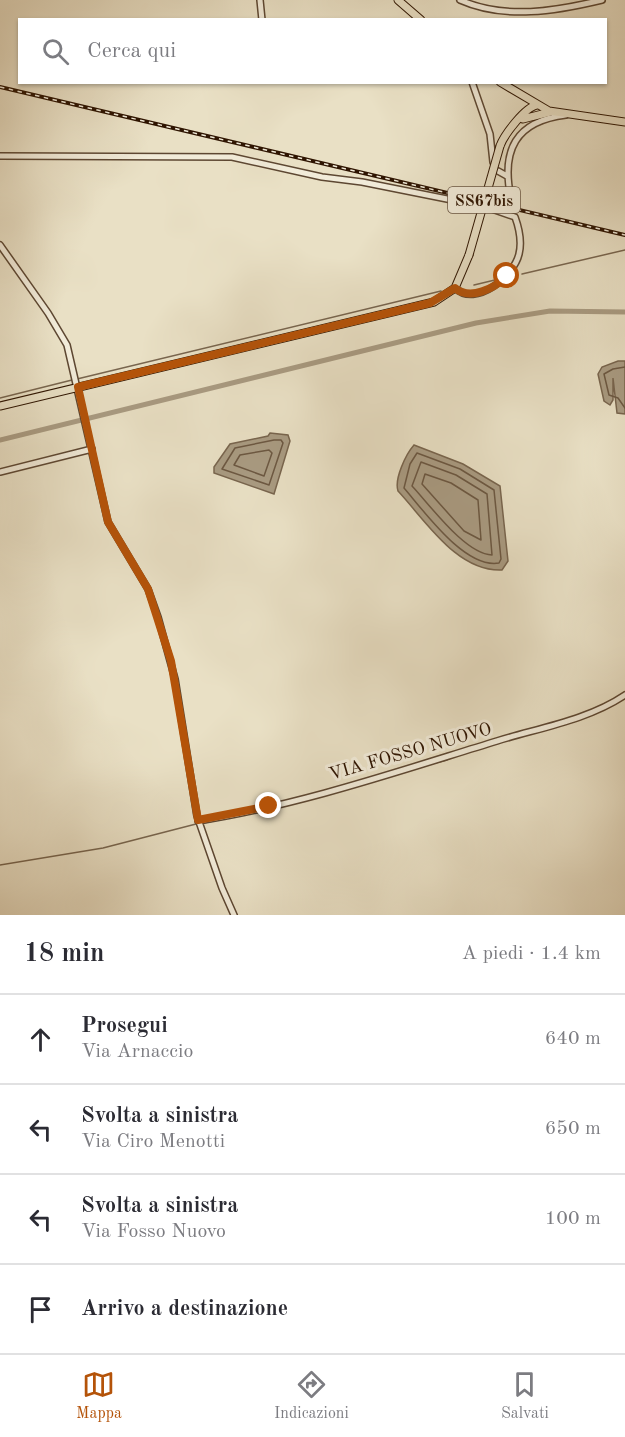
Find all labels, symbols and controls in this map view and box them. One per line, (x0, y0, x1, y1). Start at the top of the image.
search box (18, 18, 607, 84)
icon: search (39, 35, 72, 68)
text: Cerca qui (87, 40, 176, 62)
road number: SS67bis (448, 187, 520, 213)
route start (493, 262, 519, 288)
street label: VIA FOSSO NUOVO (327, 720, 494, 784)
route end (255, 792, 281, 818)
text: 18 min (24, 941, 104, 967)
text: A piedi · 1.4 km (462, 944, 601, 964)
text: Prosegui (81, 1015, 168, 1037)
icon: ahead (24, 1023, 57, 1056)
text: 640 m (545, 1029, 601, 1049)
text: Via Arnaccio (81, 1042, 193, 1062)
text: Svolta a sinistra (81, 1105, 239, 1127)
icon: left (24, 1113, 57, 1146)
text: 650 m (545, 1119, 601, 1139)
text: Via Ciro Menotti (81, 1132, 225, 1152)
text: Svolta a sinistra (81, 1195, 239, 1217)
icon: left (24, 1203, 57, 1236)
text: 100 m (545, 1209, 601, 1229)
text: Via Fosso Nuovo (81, 1222, 226, 1242)
icon: arrive (24, 1293, 57, 1326)
text: Arrivo a destinazione (81, 1298, 288, 1320)
tab: Mappa (76, 1368, 122, 1424)
tab: Indicazioni (274, 1368, 349, 1424)
tab: Salvati (501, 1368, 549, 1424)

